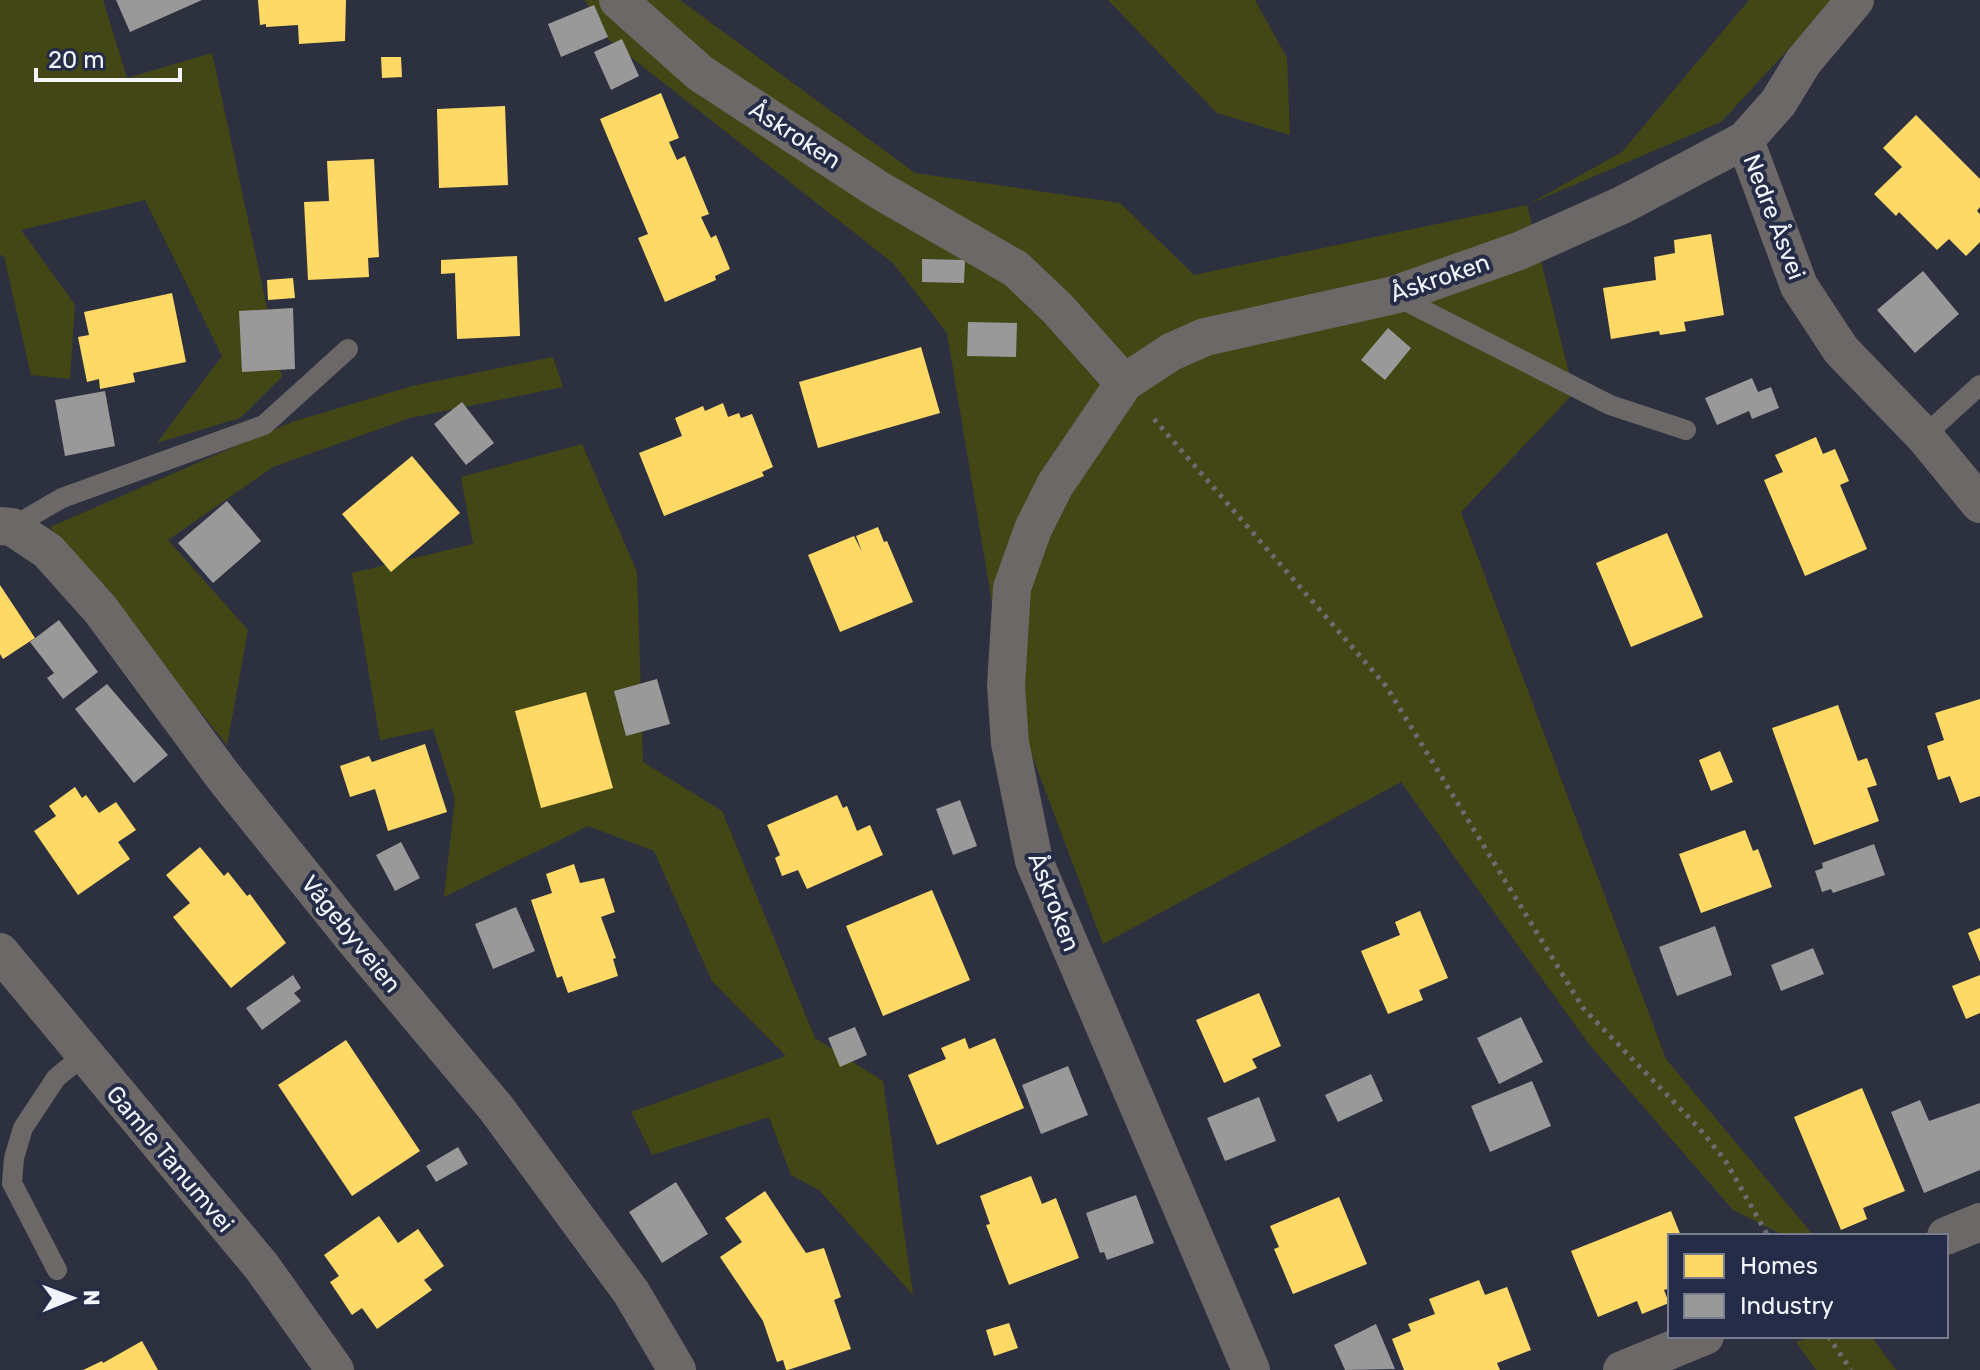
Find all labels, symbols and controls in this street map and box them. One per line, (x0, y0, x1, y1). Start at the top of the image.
scale bar (36, 32, 180, 82)
text: 20 m (48, 46, 105, 74)
street label: Åskroken (744, 95, 846, 175)
street label: Nedre Åsvei (1737, 150, 1811, 284)
street label: Åskroken (1387, 248, 1493, 308)
street label: Åskroken (1022, 849, 1086, 955)
street label: Vågebyveien (295, 870, 407, 998)
street label: Gamle Tanumvei (101, 1080, 239, 1238)
legend (1668, 1234, 1948, 1338)
text: Homes (1740, 1252, 1818, 1280)
north arrow (32, 1258, 112, 1338)
text: N (78, 1290, 105, 1306)
text: Industry (1740, 1292, 1834, 1320)

